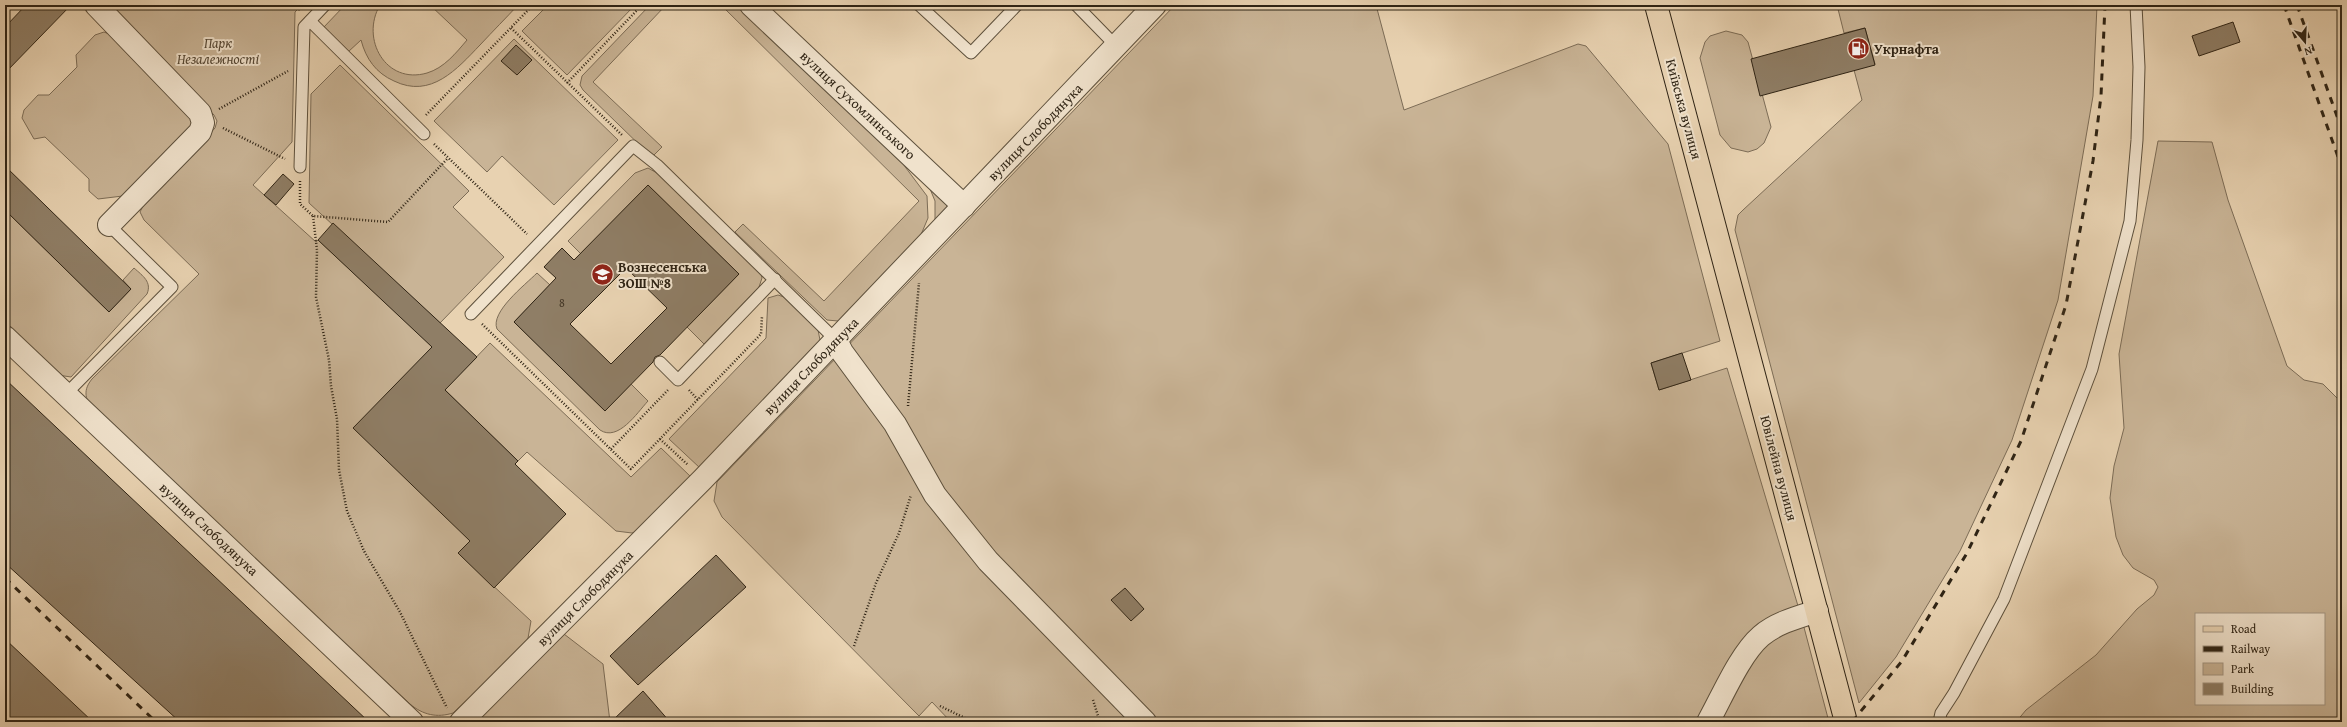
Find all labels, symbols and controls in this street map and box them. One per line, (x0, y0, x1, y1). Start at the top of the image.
north arrow (2285, 22, 2325, 62)
park label: Парк Незалежності (177, 33, 260, 69)
fuel station icon: Укрнафта (1846, 36, 1872, 62)
place label: Укрнафта (1874, 39, 1940, 59)
text: N (2302, 43, 2314, 60)
street label: вулиця Сухомлинського (796, 46, 920, 164)
street label: Київська вулиця (1661, 57, 1707, 161)
street label: вулиця Слободянука (983, 78, 1087, 185)
place label: Вознесенська ЗОШ №8 (618, 257, 708, 293)
school or university icon: Вознесенська ЗОШ №8 (589, 262, 615, 288)
house number: 8 (559, 294, 565, 311)
street label: вулиця Слободянука (759, 312, 863, 419)
street label: Ювілейна вулиця (1755, 413, 1803, 523)
street label: вулиця Слободянука (155, 478, 263, 580)
street label: вулиця Слободянука (532, 545, 638, 651)
legend (2195, 613, 2325, 705)
text: Road (2231, 620, 2257, 637)
text: Railway (2231, 640, 2270, 657)
text: Park (2231, 660, 2255, 677)
text: Building (2231, 680, 2274, 697)

